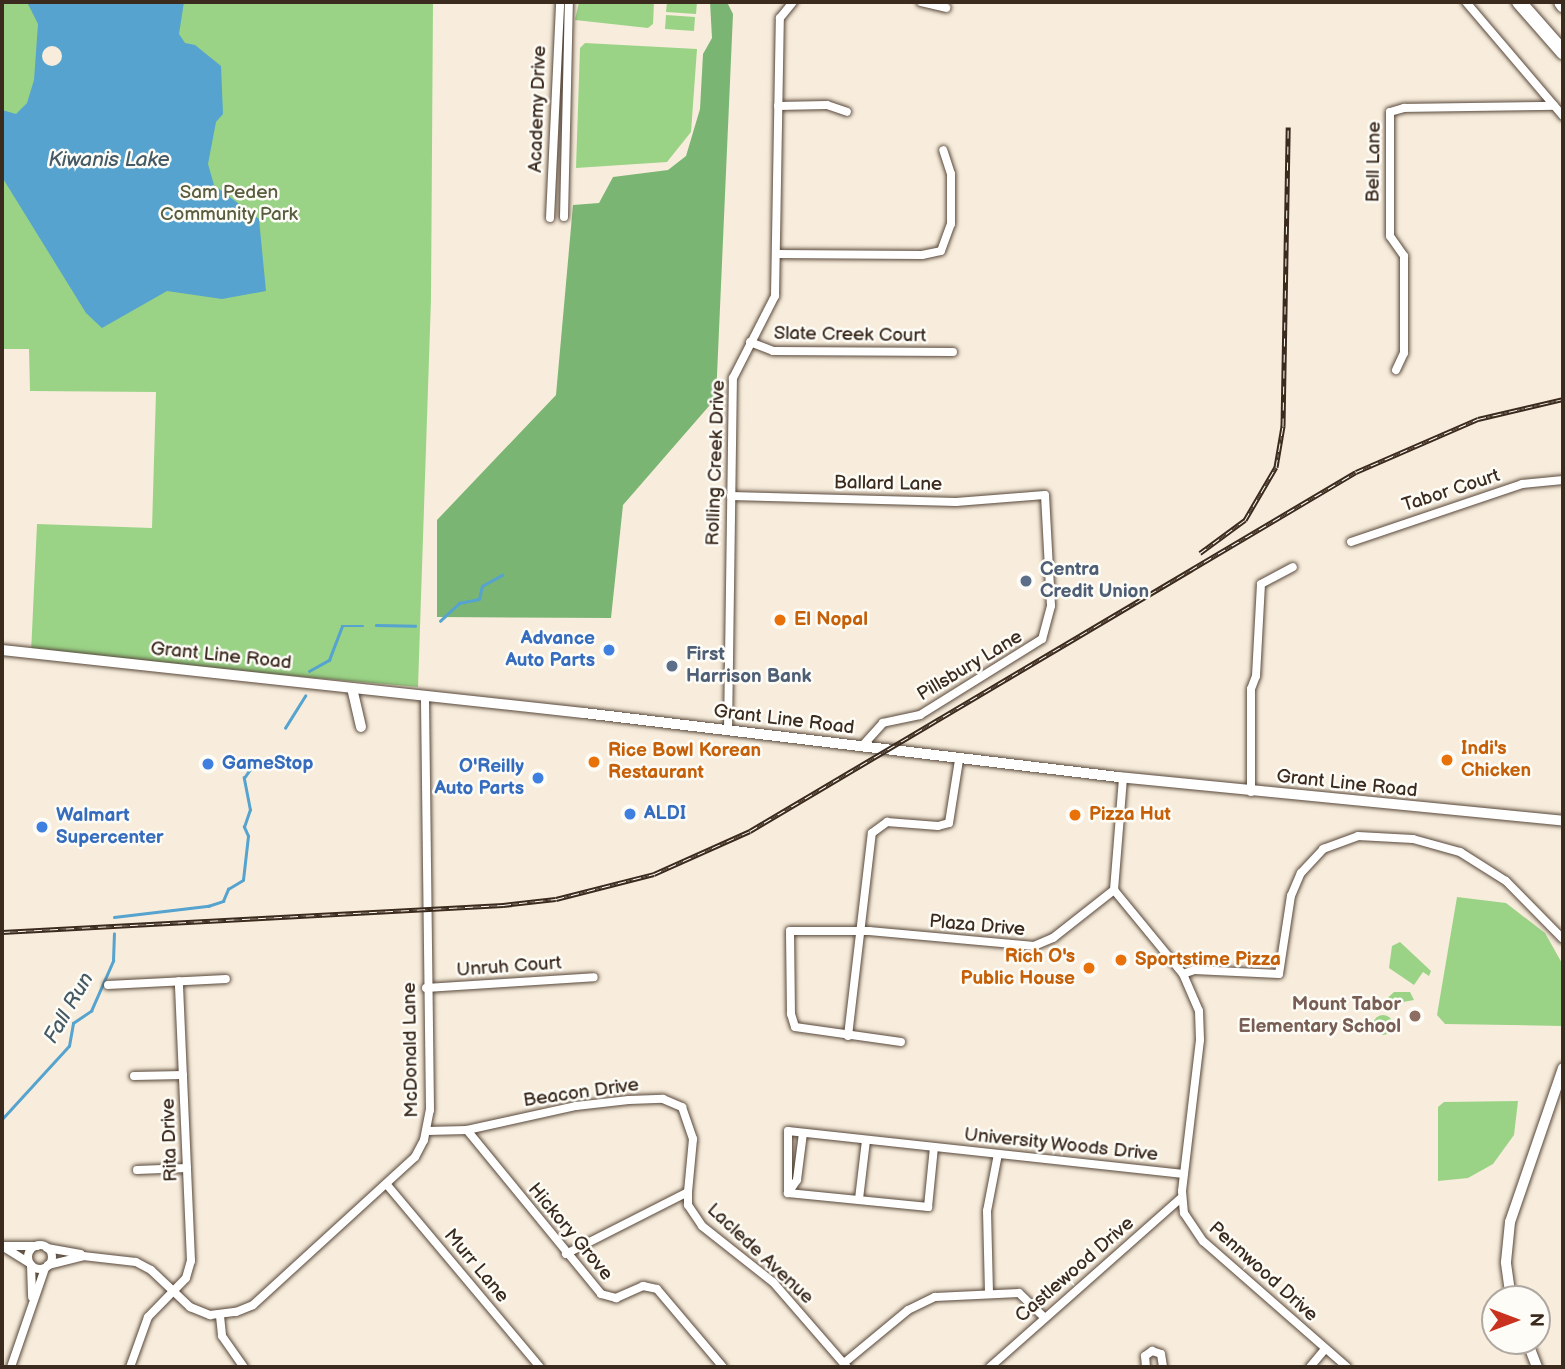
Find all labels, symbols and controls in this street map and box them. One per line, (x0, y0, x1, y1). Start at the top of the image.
street label: Academy Drive (524, 44, 552, 174)
street label: Bell Lane (1362, 121, 1386, 203)
water label: Kiwanis Lake (48, 147, 170, 173)
park label: Sam Peden Community Park (159, 182, 299, 226)
street label: Slate Creek Court (774, 322, 926, 348)
street label: Rolling Creek Drive (702, 380, 730, 546)
street label: Tabor Court (1399, 465, 1503, 517)
street label: Ballard Lane (834, 472, 942, 496)
place label: Centra Credit Union (1040, 559, 1149, 603)
marker: Centra Credit Union (1018, 573, 1034, 589)
place label: El Nopal (794, 609, 868, 631)
marker: El Nopal (772, 612, 788, 628)
street label: Pillsbury Lane (913, 625, 1027, 707)
place label: Advance Auto Parts (505, 628, 595, 672)
street label: Grant Line Road (149, 637, 293, 675)
marker: Advance Auto Parts (601, 642, 617, 658)
place label: First Harrison Bank (686, 644, 812, 688)
marker: First Harrison Bank (664, 658, 680, 674)
street label: Grant Line Road (712, 700, 856, 740)
place label: Indi's Chicken (1461, 738, 1531, 782)
place label: Rice Bowl Korean Restaurant (608, 740, 761, 784)
marker: Indi's Chicken (1439, 752, 1455, 768)
place label: GameStop (222, 753, 313, 775)
marker: Rice Bowl Korean Restaurant (586, 754, 602, 770)
marker: GameStop (200, 756, 216, 772)
place label: O'Reilly Auto Parts (434, 756, 524, 800)
street label: Grant Line Road (1275, 765, 1419, 803)
marker: O'Reilly Auto Parts (530, 770, 546, 786)
place label: ALDI (644, 803, 686, 825)
place label: Pizza Hut (1089, 804, 1171, 826)
place label: Walmart Supercenter (56, 805, 164, 849)
marker: ALDI (622, 806, 638, 822)
marker: Pizza Hut (1067, 807, 1083, 823)
marker: Walmart Supercenter (34, 819, 50, 835)
street label: Plaza Drive (928, 910, 1026, 942)
place label: Rich O's Public House (961, 946, 1075, 990)
place label: Sportstime Pizza (1135, 949, 1281, 971)
street label: Unruh Court (456, 952, 562, 982)
marker: Sportstime Pizza (1113, 952, 1129, 968)
marker: Rich O's Public House (1081, 960, 1097, 976)
water label: Fall Run (39, 968, 99, 1048)
street label: McDonald Lane (398, 982, 424, 1118)
place label: Mount Tabor Elementary School (1238, 994, 1401, 1038)
marker: Mount Tabor Elementary School (1407, 1008, 1423, 1024)
street label: Beacon Drive (522, 1074, 640, 1112)
street label: Rita Drive (157, 1098, 183, 1182)
street label: University Woods Drive (962, 1123, 1160, 1167)
street label: Hickory Grove (522, 1178, 618, 1286)
street label: Laclede Avenue (702, 1199, 818, 1309)
street label: Castlewood Drive (1011, 1212, 1139, 1328)
street label: Pennwood Drive (1204, 1217, 1322, 1327)
street label: Murr Lane (439, 1225, 513, 1307)
north arrow (1481, 1285, 1551, 1355)
text: N (1524, 1313, 1547, 1327)

